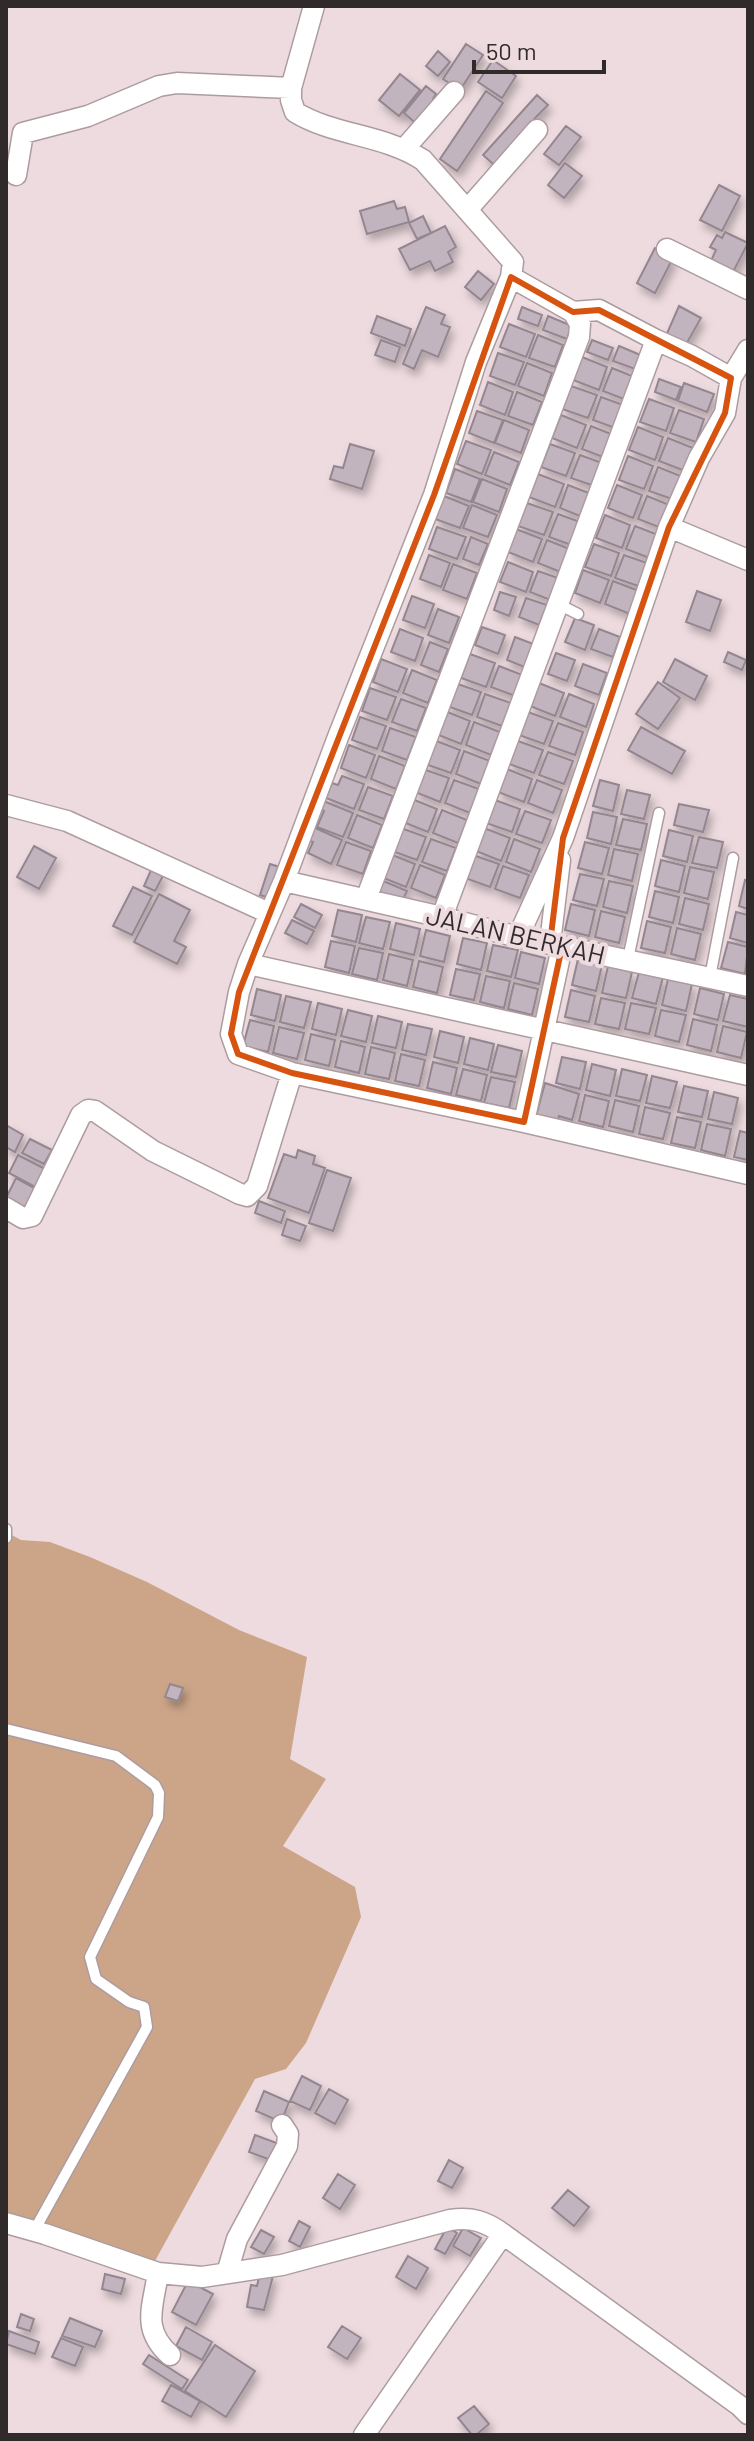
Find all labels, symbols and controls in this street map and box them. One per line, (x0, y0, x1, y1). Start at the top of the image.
scale bar (474, 24, 604, 74)
text: 50 m (486, 36, 537, 65)
street label: JALAN BERKAH (424, 898, 608, 970)

